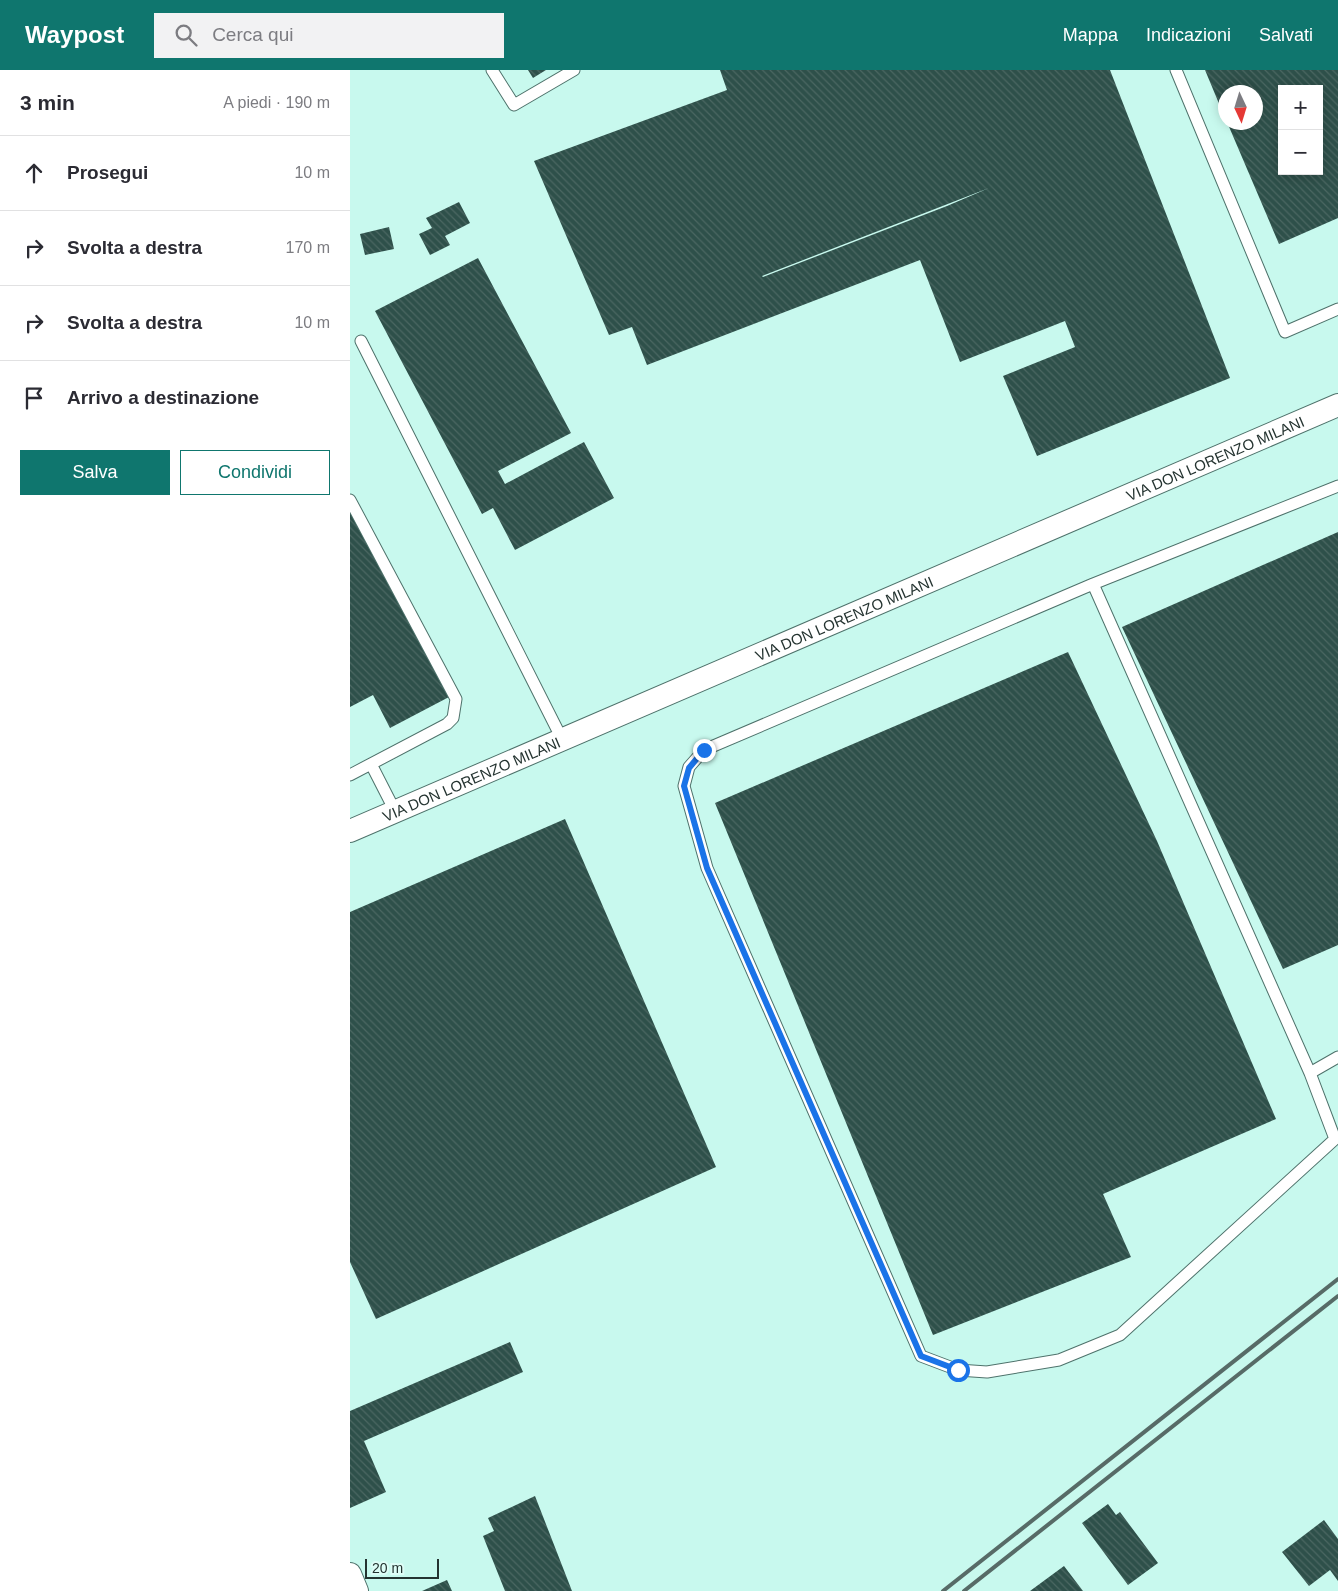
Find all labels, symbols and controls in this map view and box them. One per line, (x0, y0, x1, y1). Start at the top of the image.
search box (154, 13, 504, 58)
text: Waypost (25, 21, 124, 48)
icon: search (172, 21, 200, 49)
text: Cerca qui (212, 24, 293, 45)
text: Mappa (1063, 25, 1118, 45)
text: Indicazioni (1146, 25, 1231, 45)
text: Salvati (1259, 25, 1313, 45)
north arrow (1218, 85, 1263, 130)
map controls (1278, 85, 1323, 175)
button: + (1278, 85, 1323, 130)
text: 3 min (20, 91, 75, 114)
text: A piedi · 190 m (223, 94, 330, 111)
button: − (1278, 130, 1323, 175)
icon: ahead (20, 159, 48, 187)
text: Prosegui (67, 162, 148, 183)
text: 10 m (294, 164, 330, 181)
icon: right (20, 234, 48, 262)
text: Svolta a destra (67, 237, 202, 258)
text: 170 m (286, 239, 330, 256)
icon: right (20, 309, 48, 337)
text: Svolta a destra (67, 312, 202, 333)
text: 10 m (294, 314, 330, 331)
icon: arrive (20, 384, 48, 412)
text: Arrivo a destinazione (67, 387, 259, 408)
street label: VIA DON LORENZO MILANI (1124, 412, 1306, 504)
button: Salva (20, 450, 170, 495)
button: Condividi (180, 450, 330, 495)
street label: VIA DON LORENZO MILANI (753, 572, 935, 664)
street label: VIA DON LORENZO MILANI (380, 733, 563, 825)
route end (693, 739, 716, 762)
route start (947, 1359, 970, 1382)
scale bar (365, 1556, 439, 1579)
text: 20 m (372, 1560, 403, 1576)

